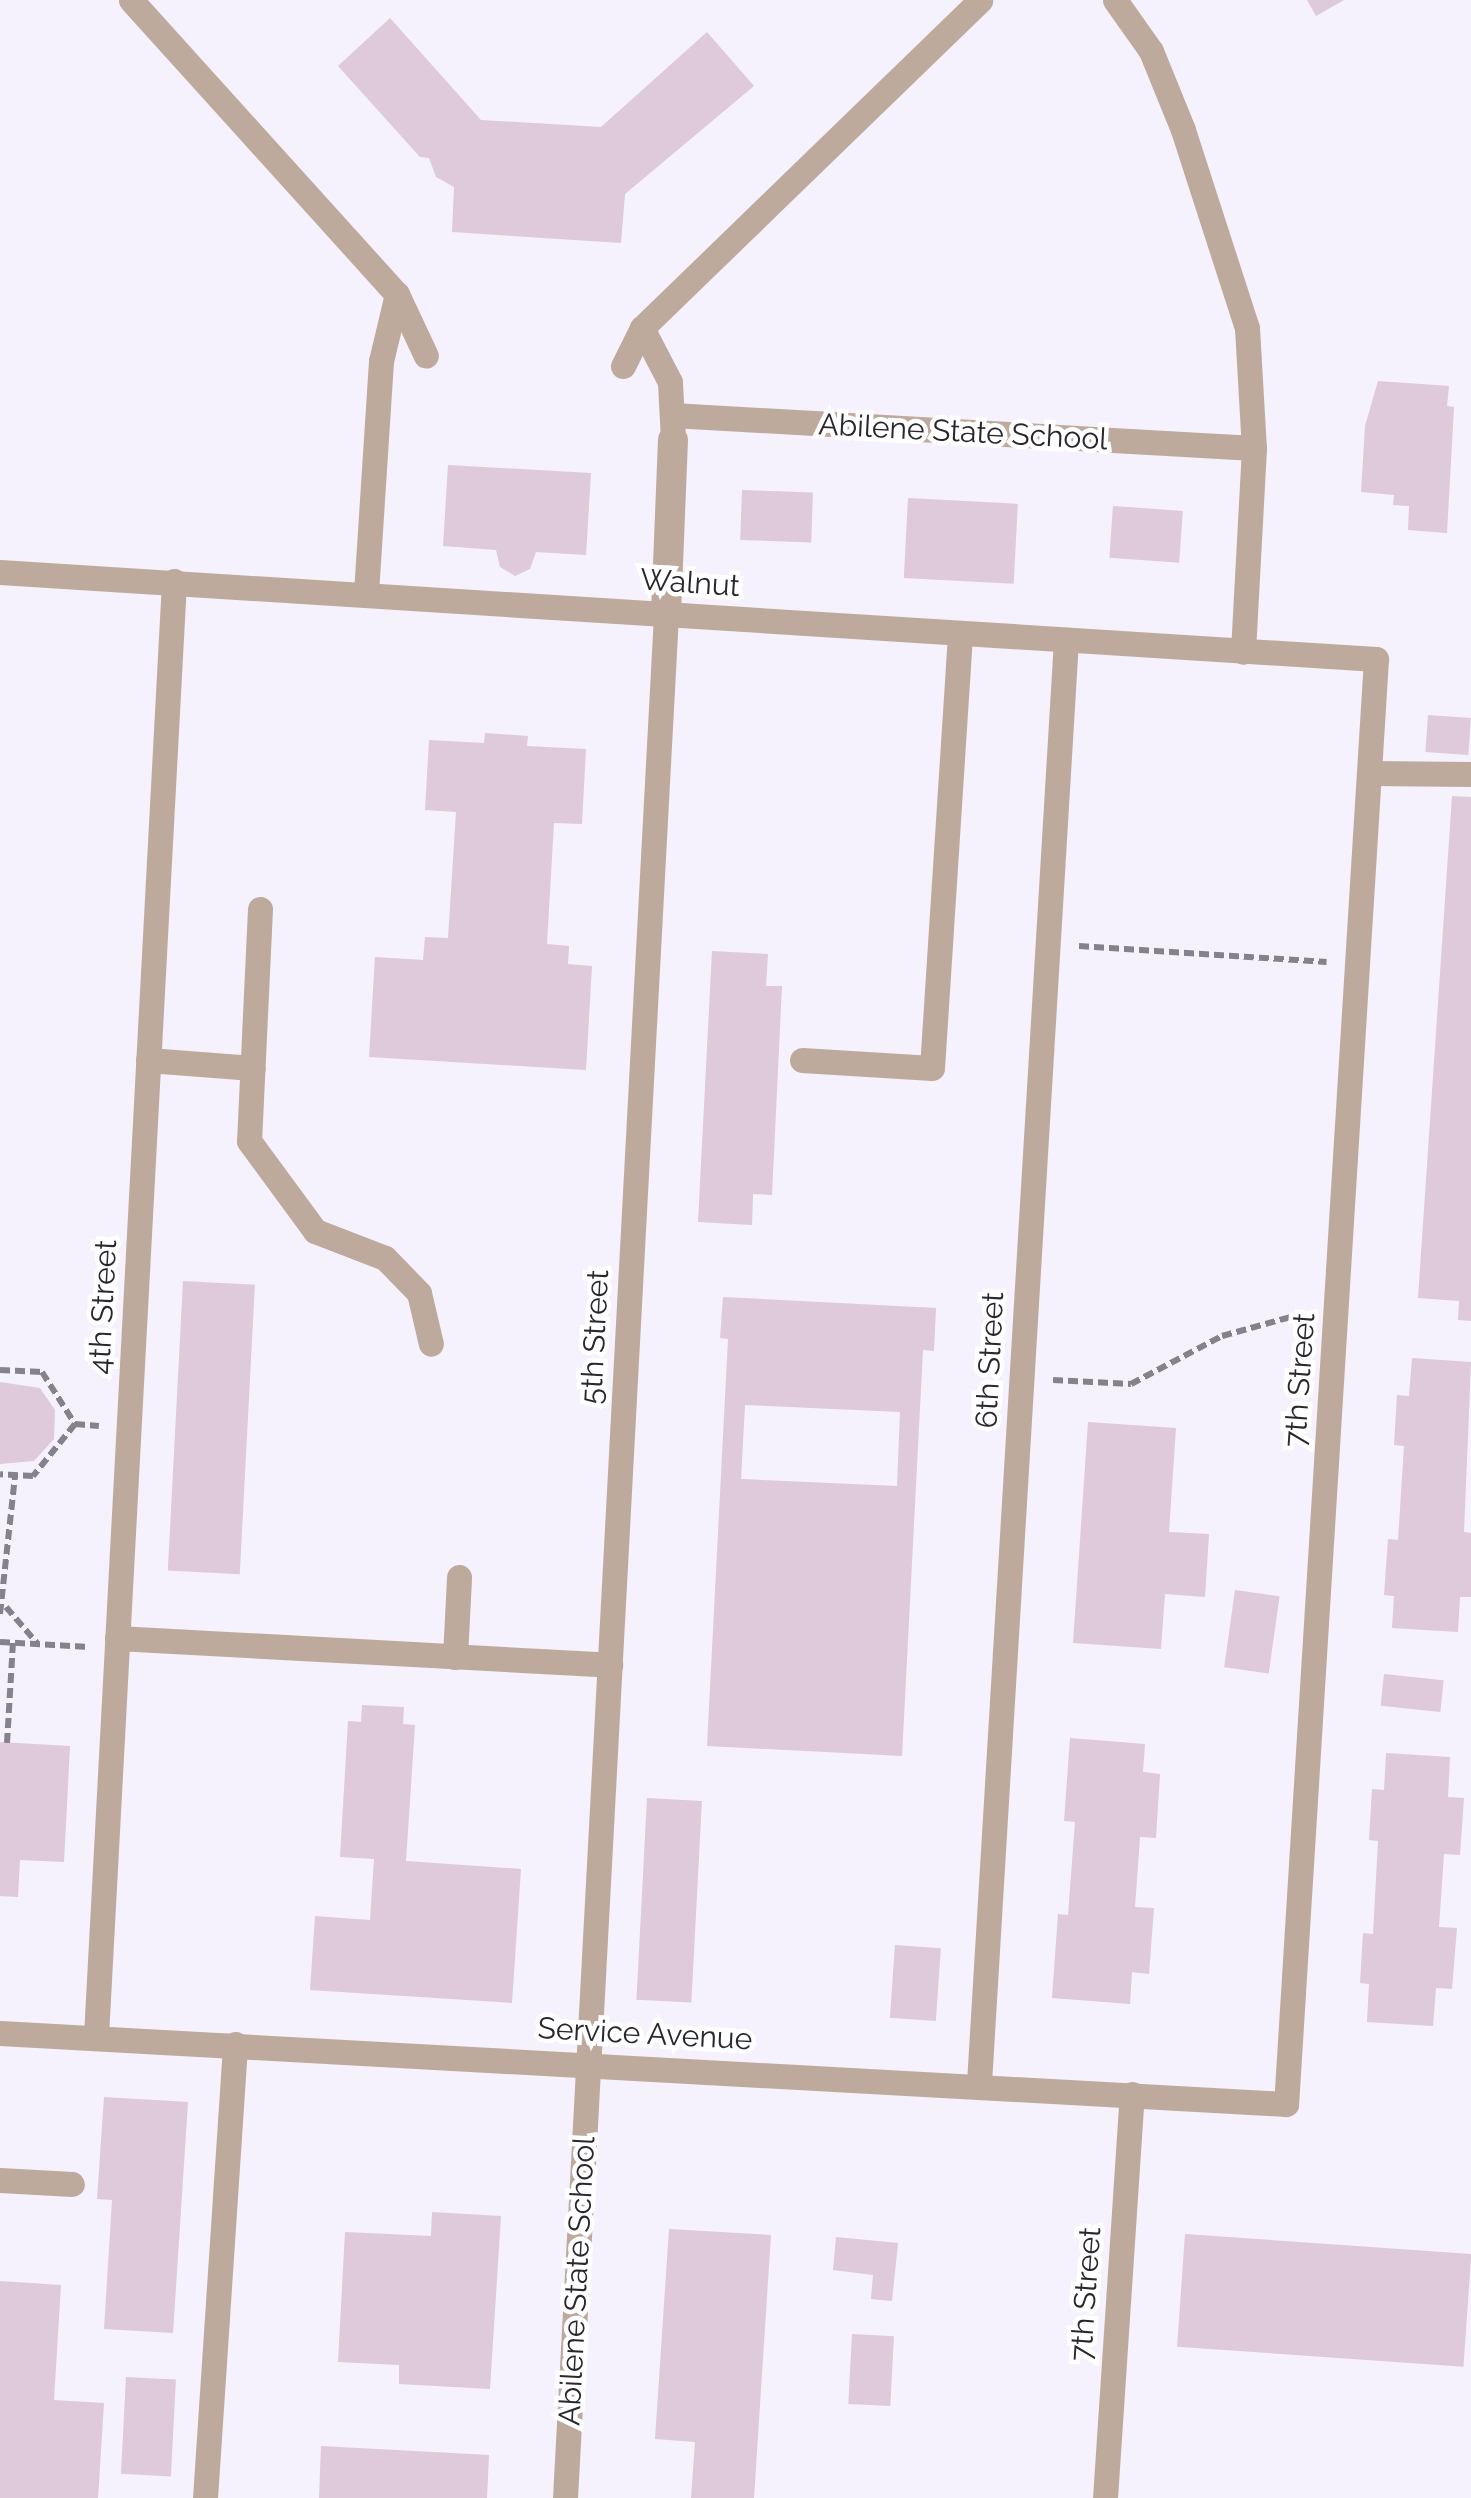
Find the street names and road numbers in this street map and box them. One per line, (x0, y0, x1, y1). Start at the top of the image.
street label: Abilene State School (818, 406, 1108, 458)
street label: Walnut (639, 562, 741, 604)
street label: 4th Street (81, 1239, 125, 1375)
street label: 5th Street (573, 1269, 617, 1405)
street label: 6th Street (968, 1291, 1012, 1429)
street label: 7th Street (1277, 1312, 1323, 1448)
street label: Service Avenue (536, 2010, 754, 2058)
street label: Abilene State School (551, 2136, 603, 2426)
street label: 7th Street (1063, 2226, 1109, 2362)

